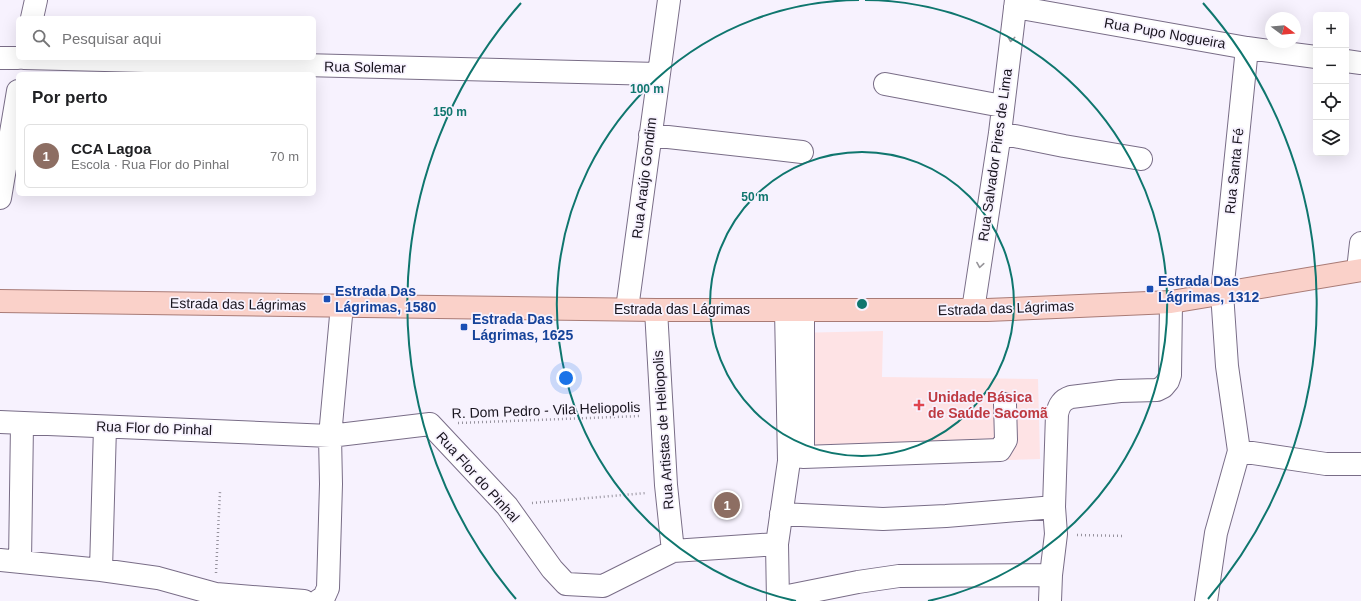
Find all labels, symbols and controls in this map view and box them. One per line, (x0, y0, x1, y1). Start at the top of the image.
north arrow (1265, 12, 1301, 48)
map controls (1313, 12, 1349, 156)
button: + (1313, 12, 1349, 48)
street label: Rua Pupo Nogueira (1103, 14, 1227, 52)
search box (16, 16, 316, 60)
icon: search (30, 27, 52, 49)
text: Pesquisar aqui (62, 30, 161, 47)
one-way arrow (1007, 36, 1016, 42)
button: − (1313, 48, 1349, 84)
street label: Rua Solemar (324, 58, 406, 76)
street label: Rua Salvador Pires de Lima (975, 67, 1015, 242)
text: 100 m (630, 82, 664, 96)
button: locate (1313, 84, 1349, 120)
text: Por perto (32, 88, 108, 107)
text: 150 m (433, 105, 467, 119)
street label: Rua Araújo Gondim (629, 116, 659, 240)
button: layers (1313, 120, 1349, 156)
street label: Rua Santa Fé (1222, 127, 1246, 215)
text: CCA Lagoa (71, 140, 151, 157)
text: 1 (42, 149, 50, 164)
text: 70 m (270, 149, 299, 164)
text: Escola · Rua Flor do Pinhal (71, 157, 229, 172)
text: 50 m (741, 190, 769, 204)
one-way arrow (976, 261, 985, 268)
place label: Estrada Das Lágrimas, 1312 (1158, 273, 1259, 305)
place label: Estrada Das Lágrimas, 1580 (335, 283, 436, 315)
marker: Estrada Das Lágrimas, 1312 (1145, 284, 1155, 294)
marker: Estrada Das Lágrimas, 1580 (322, 294, 332, 304)
street label: Estrada das Lágrimas (170, 295, 306, 313)
centre of rings (855, 297, 869, 311)
street label: Estrada das Lágrimas (938, 298, 1074, 318)
street label: Estrada das Lágrimas (614, 301, 750, 317)
place label: Estrada Das Lágrimas, 1625 (472, 311, 573, 343)
marker: Estrada Das Lágrimas, 1625 (459, 322, 469, 332)
street label: Rua Artistas de Heliopolis (649, 350, 677, 510)
your location (556, 368, 576, 388)
place label: Unidade Básica de Saúde Sacomã (928, 389, 1048, 421)
street label: R. Dom Pedro - Vila Heliopolis (451, 399, 641, 421)
marker: Unidade Básica de Saúde Sacomã (913, 399, 925, 411)
street label: Rua Flor do Pinhal (96, 418, 212, 438)
street label: Rua Flor do Pinhal (433, 429, 523, 525)
pin: 1 (714, 490, 740, 520)

